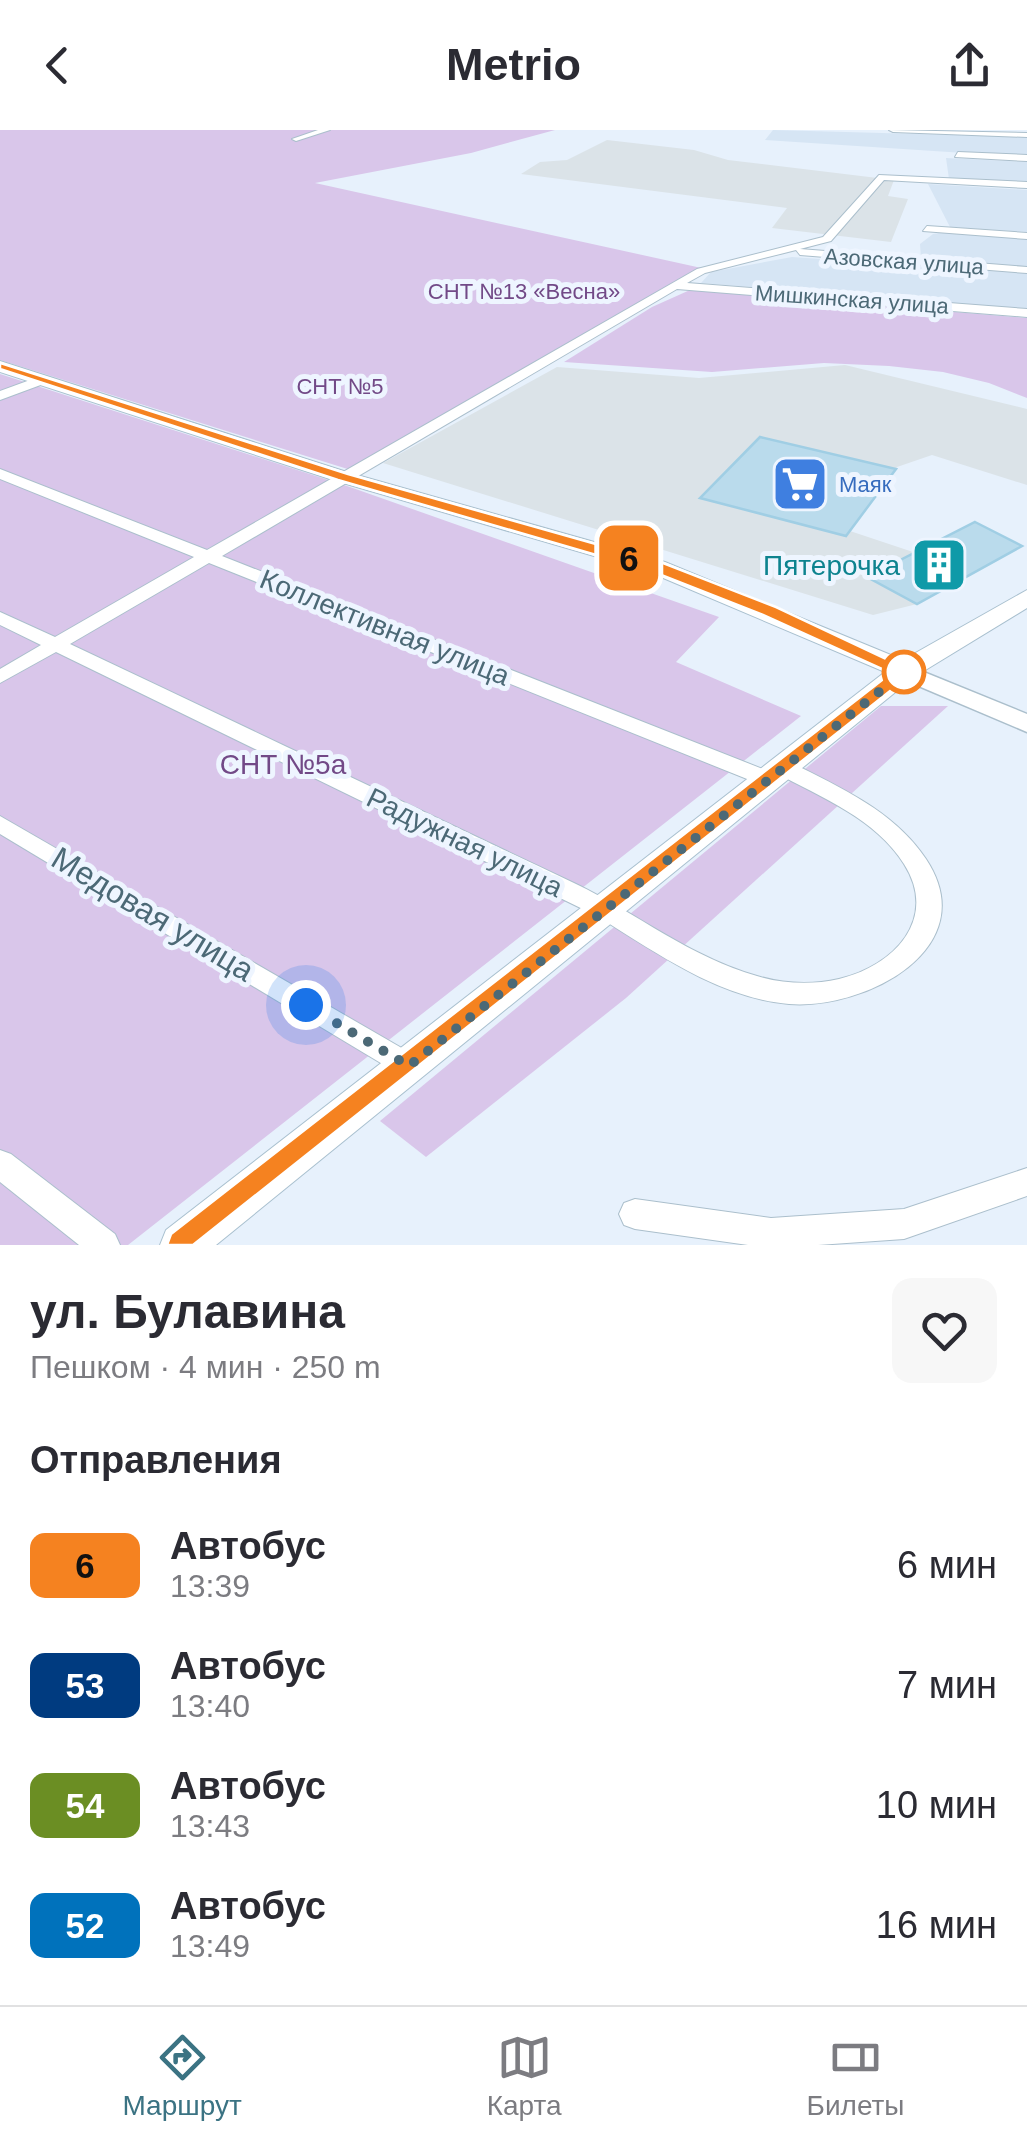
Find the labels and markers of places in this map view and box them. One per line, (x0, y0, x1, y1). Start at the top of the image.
supermarket icon: Маяк (770, 454, 830, 514)
place label: Маяк (839, 472, 892, 497)
building icon: Пятерочка (909, 535, 969, 595)
place label: Пятерочка (763, 550, 900, 581)
unlabelled marker (883, 651, 925, 693)

